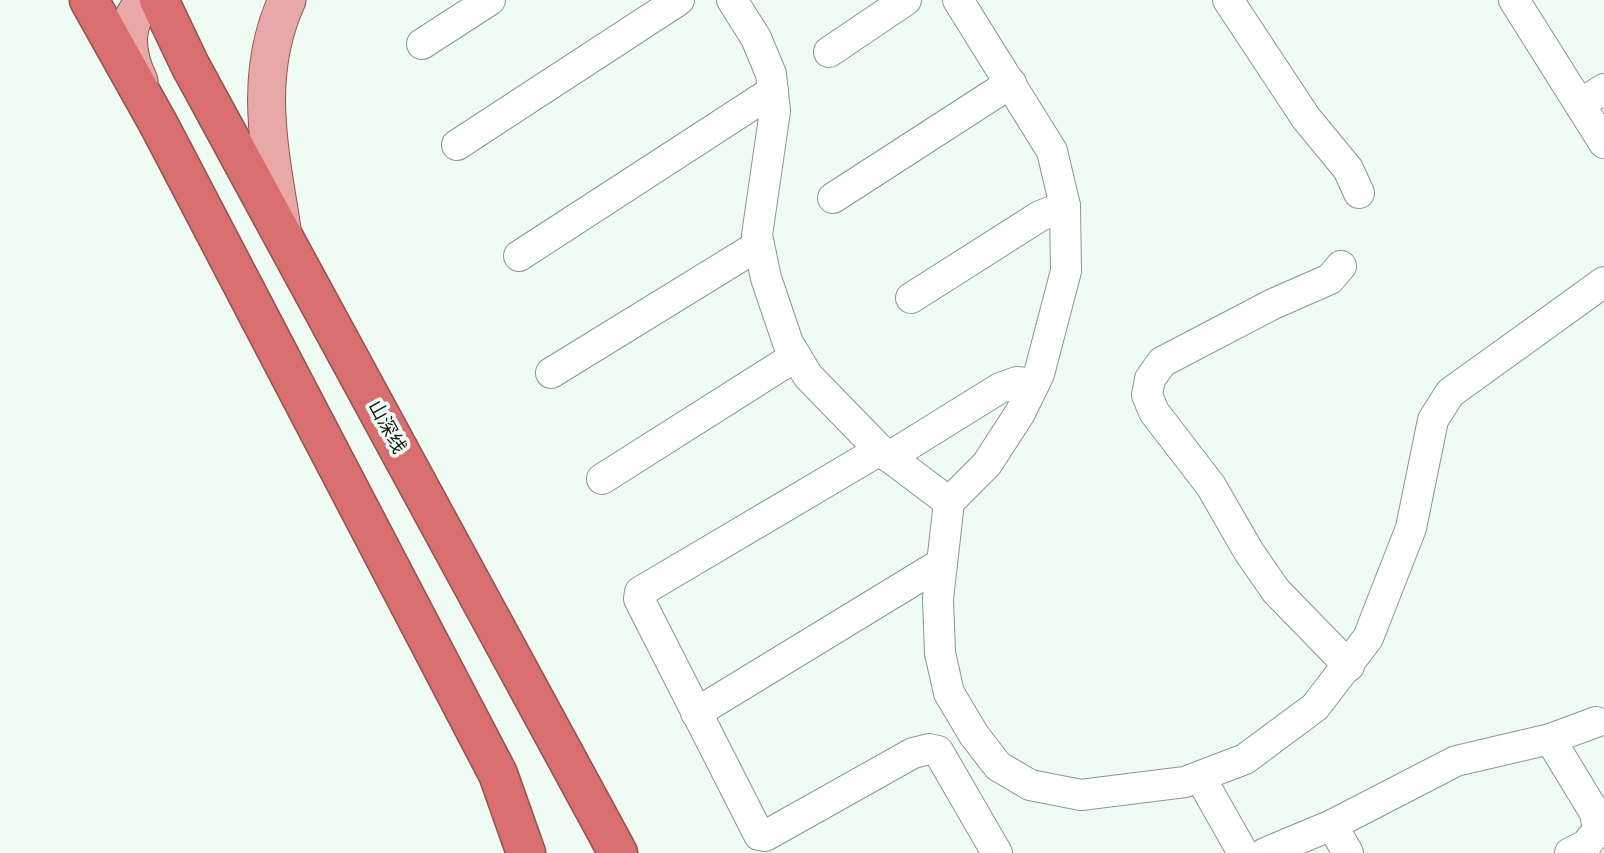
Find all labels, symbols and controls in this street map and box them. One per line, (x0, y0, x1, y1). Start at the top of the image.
street label: 山深线 (364, 397, 410, 457)

